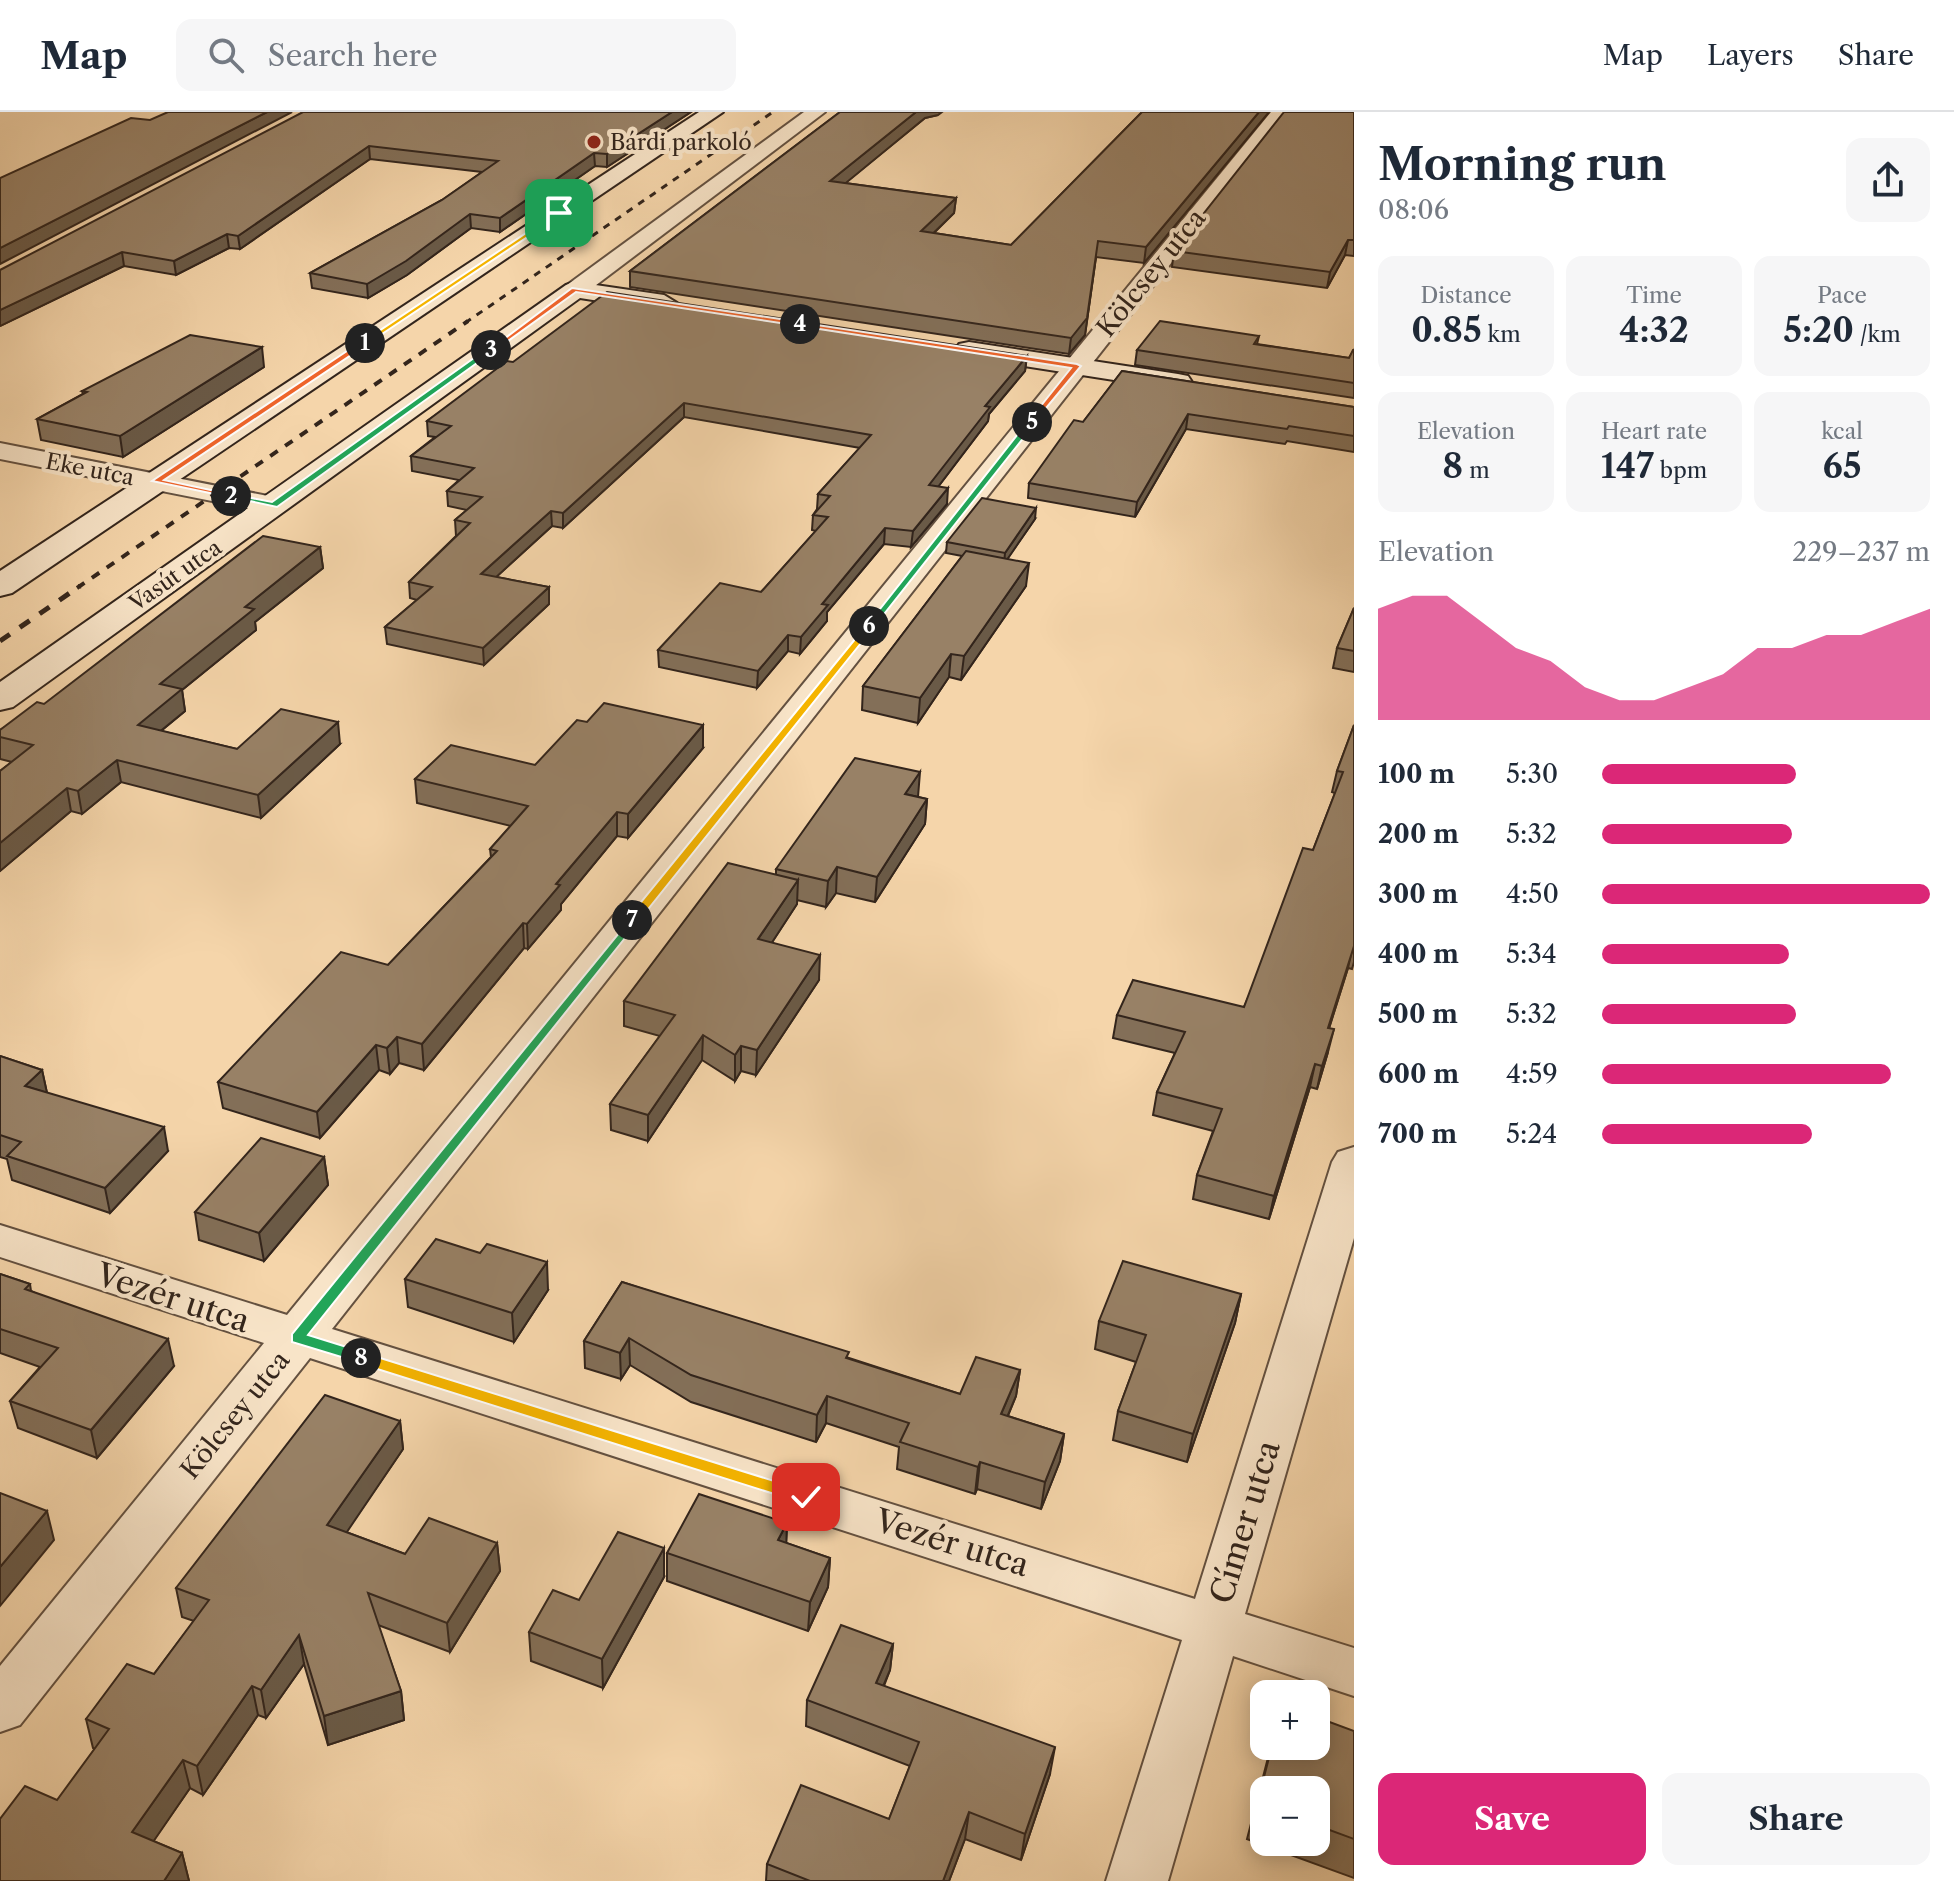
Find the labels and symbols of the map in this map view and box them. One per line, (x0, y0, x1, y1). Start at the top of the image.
place label: Bárdi parkoló (610, 129, 752, 156)
marker: Bárdi parkoló (585, 133, 603, 151)
pin (525, 179, 593, 247)
street label: Kölcsey utca (1090, 202, 1212, 343)
pin: 4 (780, 304, 820, 344)
pin: 1 (345, 323, 385, 363)
pin: 3 (471, 330, 511, 370)
pin: 5 (1012, 402, 1052, 442)
street label: Eke utca (43, 448, 137, 491)
pin: 2 (211, 476, 251, 516)
street label: Vasút utca (123, 534, 227, 618)
pin: 6 (849, 606, 889, 646)
pin: 7 (612, 900, 652, 940)
street label: Vezér utca (91, 1254, 255, 1341)
pin: 8 (341, 1338, 381, 1378)
street label: Kölcsey utca (174, 1344, 296, 1485)
street label: Címer utca (1201, 1436, 1288, 1608)
pin (772, 1463, 840, 1531)
street label: Vezér utca (870, 1500, 1034, 1584)

